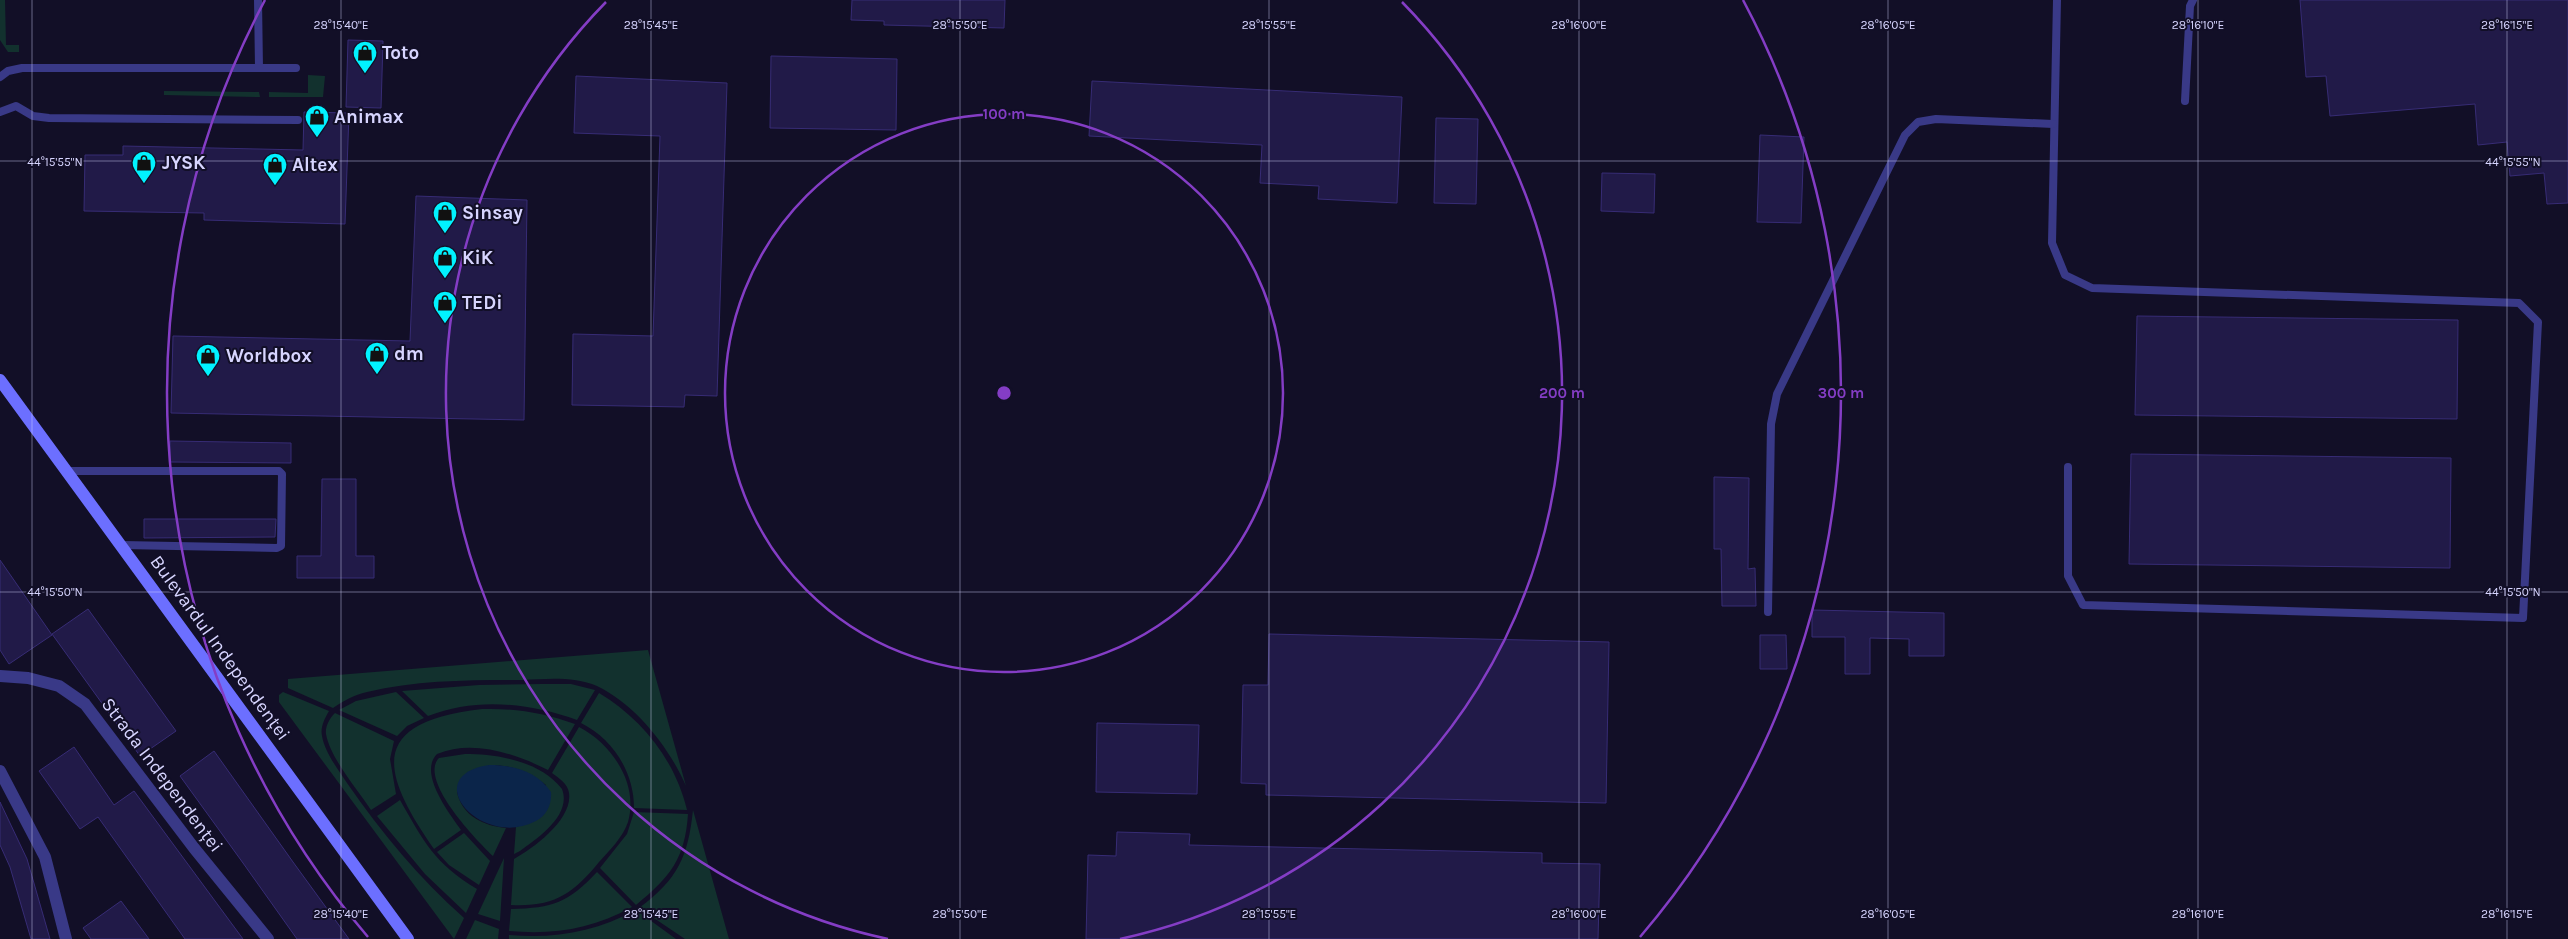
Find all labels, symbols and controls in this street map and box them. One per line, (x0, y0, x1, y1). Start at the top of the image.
text: 28°15'40"E (313, 18, 369, 32)
text: 28°15'45"E (624, 18, 678, 32)
text: 28°15'50"E (932, 18, 988, 32)
text: 28°15'55"E (1242, 18, 1296, 32)
text: 28°16'00"E (1551, 18, 1607, 32)
text: 28°16'05"E (1860, 18, 1916, 32)
text: 28°16'10"E (2172, 18, 2224, 32)
text: 28°16'15"E (2481, 18, 2533, 32)
shop icon: Toto (352, 40, 378, 74)
place label: Toto (382, 42, 419, 64)
shop icon: Animax (304, 104, 330, 138)
text: 100 m (983, 105, 1025, 123)
place label: Animax (334, 106, 404, 128)
shop icon: JYSK (131, 150, 157, 184)
place label: JYSK (162, 152, 206, 174)
shop icon: Altex (262, 152, 288, 186)
place label: Altex (292, 154, 338, 176)
text: 44°15'55"N (27, 155, 83, 169)
text: 44°15'55"N (2485, 155, 2541, 169)
shop icon: Sinsay (432, 200, 458, 234)
place label: Sinsay (462, 202, 523, 224)
shop icon: KiK (432, 245, 458, 279)
place label: KiK (462, 247, 494, 269)
shop icon: TEDi (432, 290, 458, 324)
place label: TEDi (462, 292, 503, 314)
shop icon: dm (364, 341, 390, 375)
shop icon: Worldbox (195, 343, 221, 377)
place label: dm (394, 343, 424, 365)
place label: Worldbox (226, 345, 312, 367)
centre of rings (995, 384, 1013, 402)
text: 200 m (1539, 384, 1585, 402)
text: 300 m (1818, 384, 1864, 402)
street label: Bulevardul Independenței (146, 551, 294, 745)
text: 44°15'50"N (27, 585, 83, 599)
text: 44°15'50"N (2485, 585, 2541, 599)
street label: Strada Independenței (97, 694, 227, 856)
text: 28°15'40"E (313, 907, 369, 921)
text: 28°15'45"E (624, 907, 678, 921)
text: 28°15'50"E (932, 907, 988, 921)
text: 28°15'55"E (1242, 907, 1296, 921)
text: 28°16'00"E (1551, 907, 1607, 921)
text: 28°16'05"E (1860, 907, 1916, 921)
text: 28°16'10"E (2172, 907, 2224, 921)
text: 28°16'15"E (2481, 907, 2533, 921)

